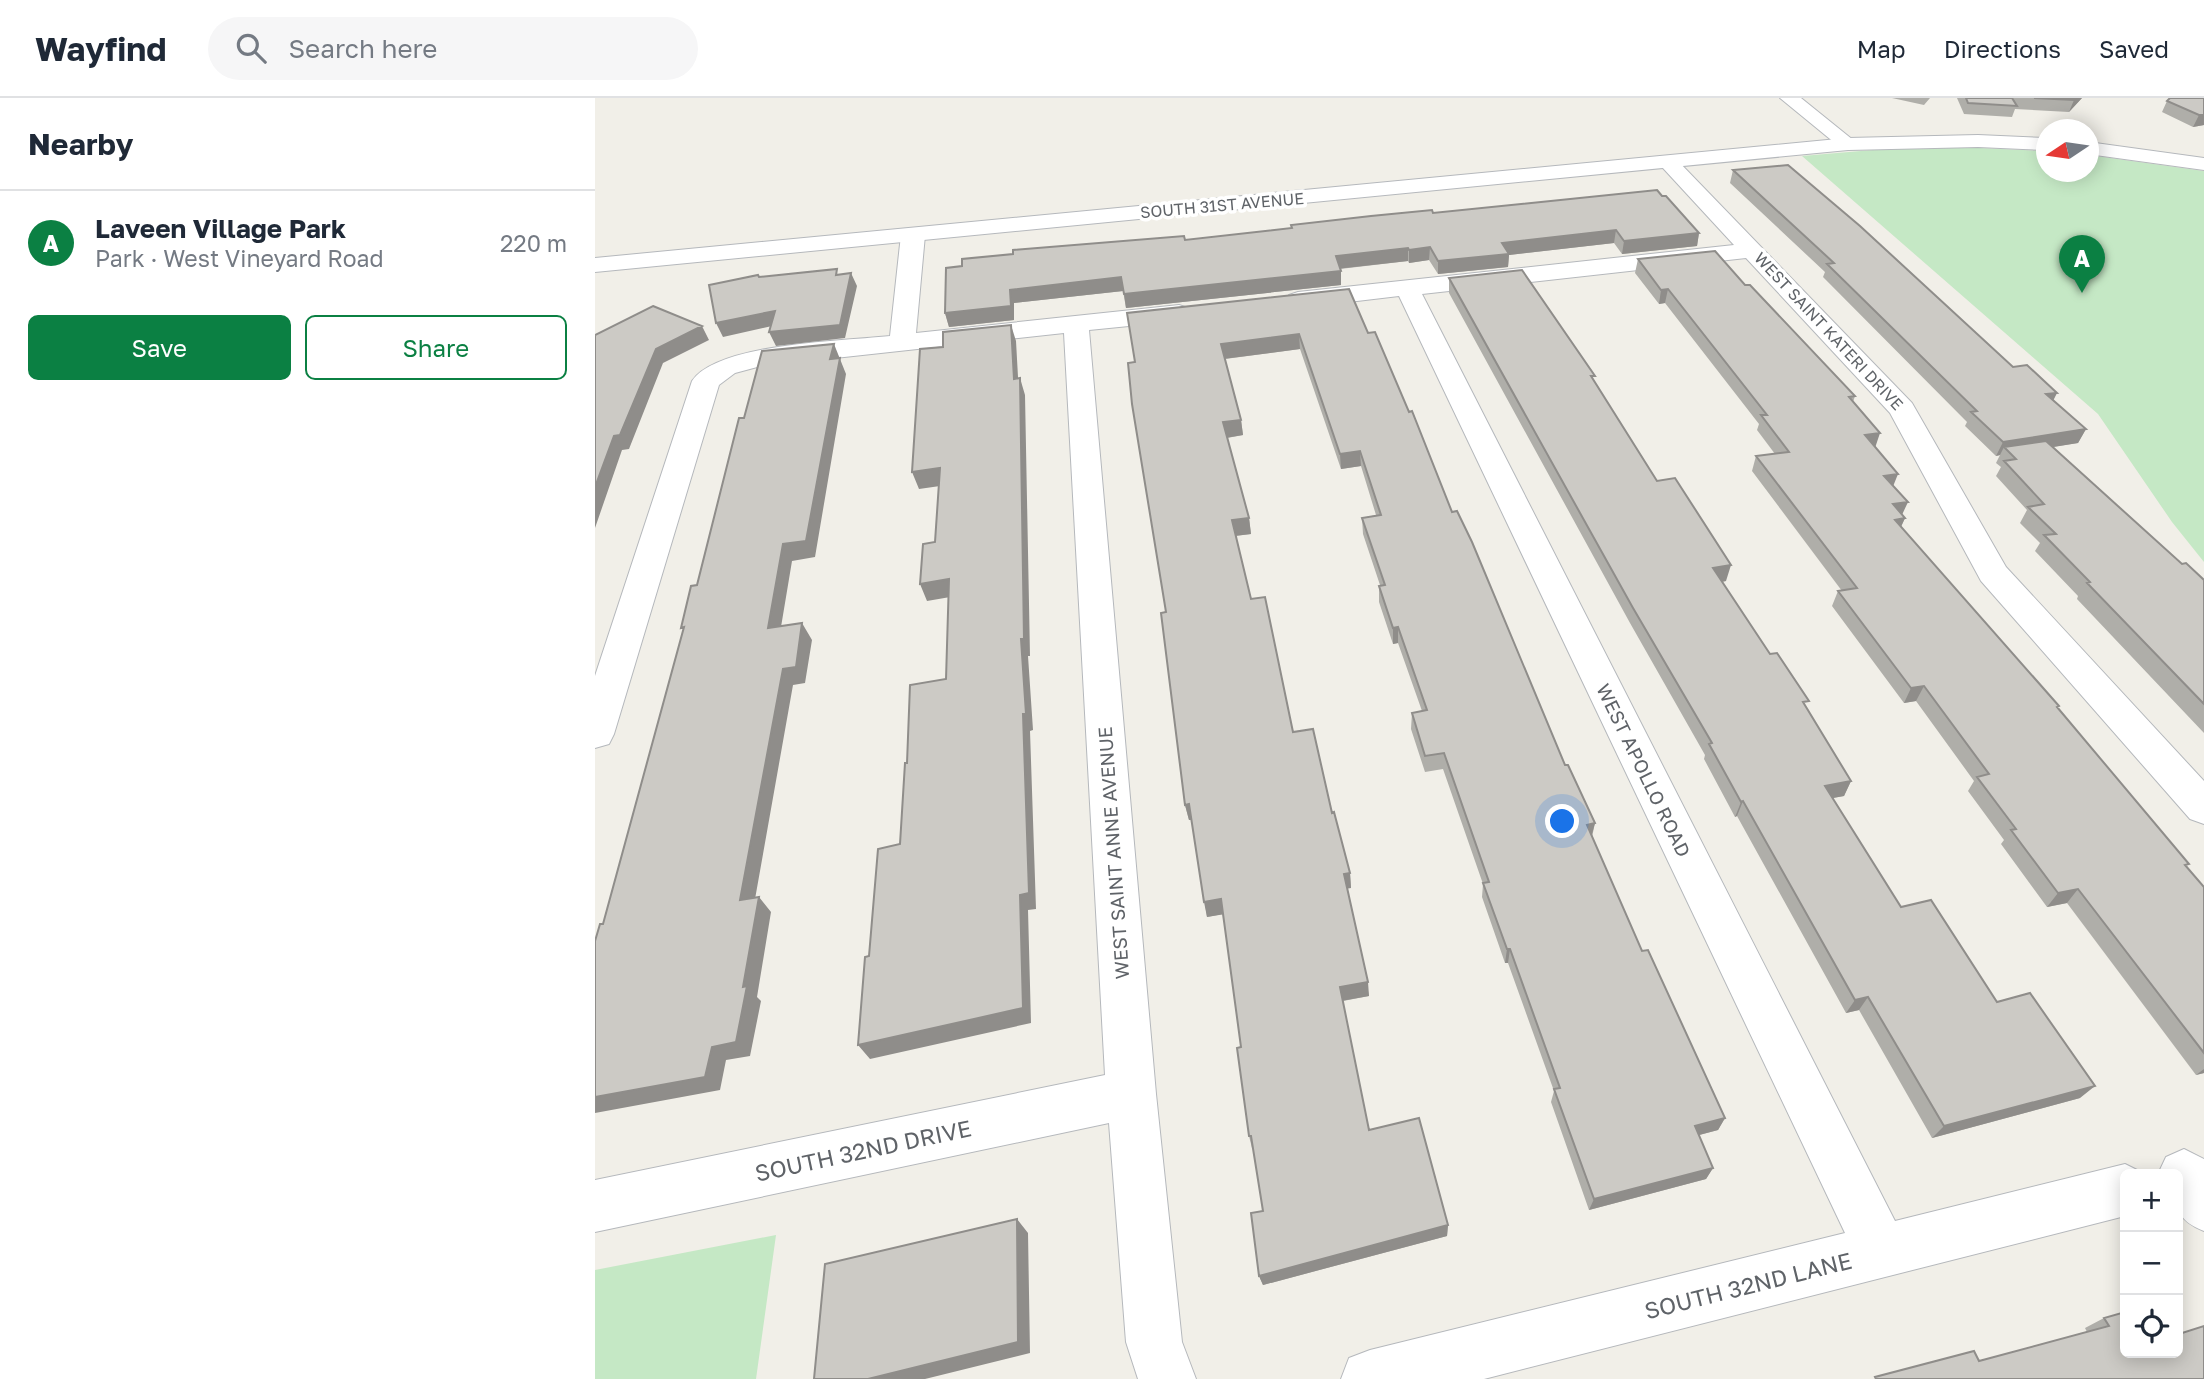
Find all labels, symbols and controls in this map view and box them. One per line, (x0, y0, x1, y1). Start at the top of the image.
search box (208, 17, 698, 80)
text: Wayfind (35, 29, 166, 68)
icon: search (232, 29, 270, 67)
text: Search here (288, 33, 437, 64)
text: Map (1857, 34, 1906, 63)
text: Directions (1944, 34, 2061, 63)
text: Saved (2099, 34, 2169, 63)
north arrow (2036, 119, 2099, 182)
text: Nearby (28, 126, 133, 162)
street label: SOUTH 31ST AVENUE (1139, 188, 1305, 222)
text: Laveen Village Park (95, 213, 346, 244)
text: A (43, 229, 59, 257)
text: 220 m (500, 229, 567, 257)
pin: A (2059, 235, 2105, 293)
text: Park · West Vineyard Road (95, 244, 384, 272)
street label: WEST SAINT KATERI DRIVE (1750, 248, 1908, 414)
button: Save (28, 315, 291, 380)
button: Share (305, 315, 567, 380)
street label: WEST APOLLO ROAD (1592, 680, 1696, 860)
street label: WEST SAINT ANNE AVENUE (1093, 726, 1133, 980)
your location (1545, 804, 1579, 838)
street label: SOUTH 32ND DRIVE (752, 1113, 974, 1187)
map controls (2120, 1169, 2183, 1358)
button: + (2120, 1169, 2183, 1232)
button: − (2120, 1232, 2183, 1295)
street label: SOUTH 32ND LANE (1641, 1246, 1855, 1324)
button: locate (2120, 1295, 2183, 1358)

